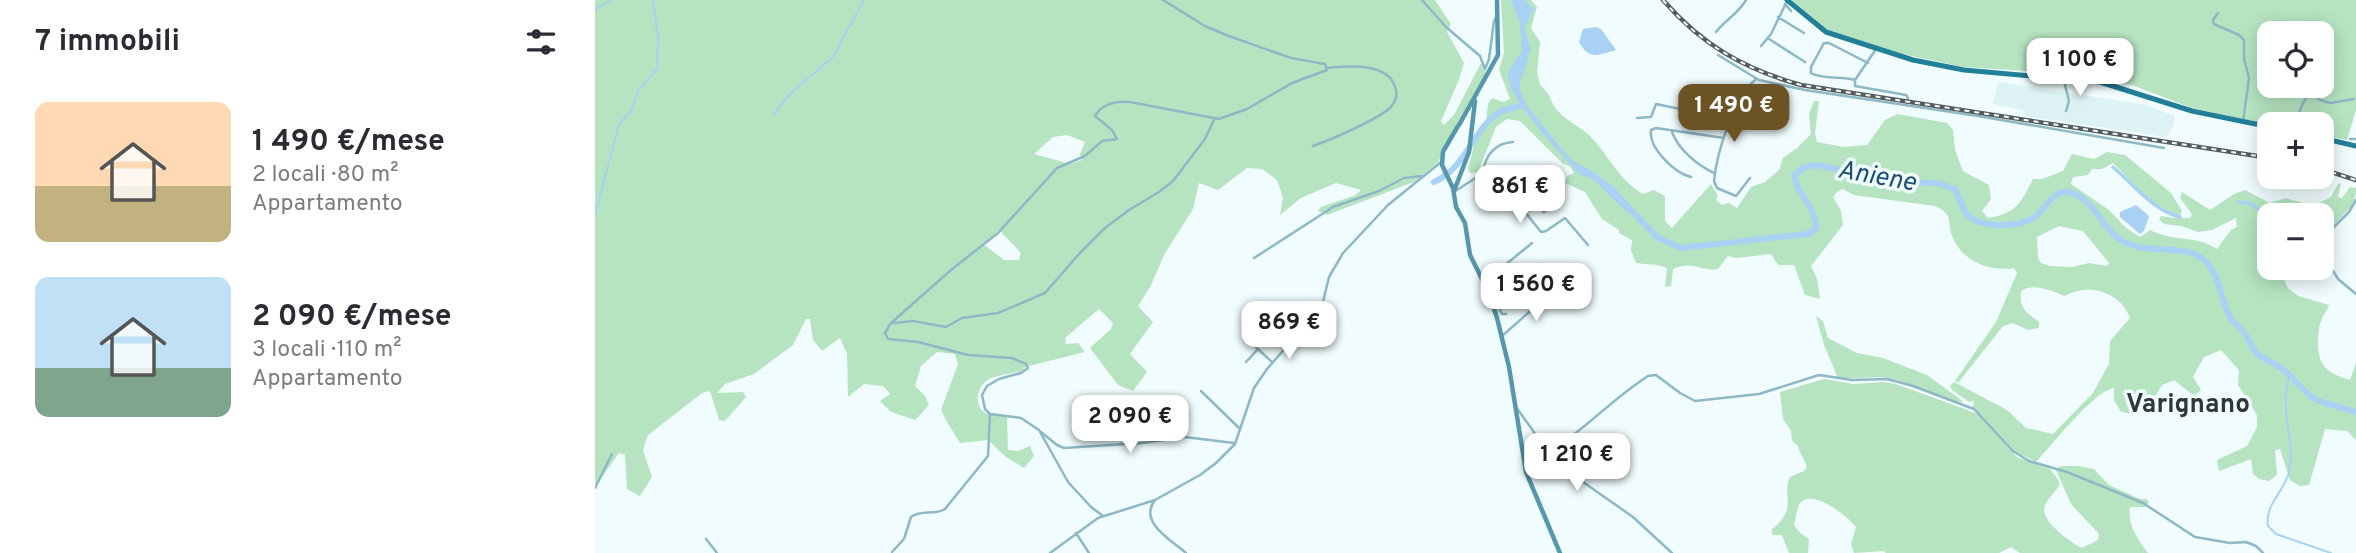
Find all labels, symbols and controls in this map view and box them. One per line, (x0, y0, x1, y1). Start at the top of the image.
map controls (2257, 21, 2334, 280)
button: locate (2257, 21, 2334, 98)
icon: filters (522, 23, 560, 61)
text: 7 immobili (35, 24, 180, 61)
pin: 1 100 € (2015, 38, 2145, 98)
text: 1 100 € (2043, 46, 2117, 75)
pin: 1 490 € (1669, 85, 1799, 144)
text: 1 490 € (1694, 92, 1774, 121)
button: + (2257, 112, 2334, 189)
text: 1 490 €/mese (252, 124, 445, 161)
icon: home (91, 130, 175, 214)
water label: Aniene (1835, 154, 1919, 201)
text: 2 locali · 80 m² (252, 161, 399, 190)
pin: 861 € (1471, 166, 1569, 225)
text: 861 € (1491, 173, 1549, 202)
text: Appartamento (252, 190, 403, 219)
button: − (2257, 203, 2334, 280)
pin: 1 560 € (1471, 264, 1601, 323)
text: 1 560 € (1497, 271, 1575, 300)
text: 2 090 €/mese (252, 299, 452, 336)
pin: 869 € (1240, 302, 1338, 361)
icon: home (91, 305, 175, 389)
text: 869 € (1257, 309, 1321, 338)
text: 3 locali · 110 m² (252, 336, 402, 365)
text: Appartamento (252, 365, 403, 394)
district label: Varignano (2126, 389, 2250, 422)
pin: 2 090 € (1065, 396, 1195, 455)
text: 2 090 € (1088, 403, 1172, 432)
pin: 1 210 € (1512, 434, 1642, 493)
text: 1 210 € (1540, 441, 1614, 470)

